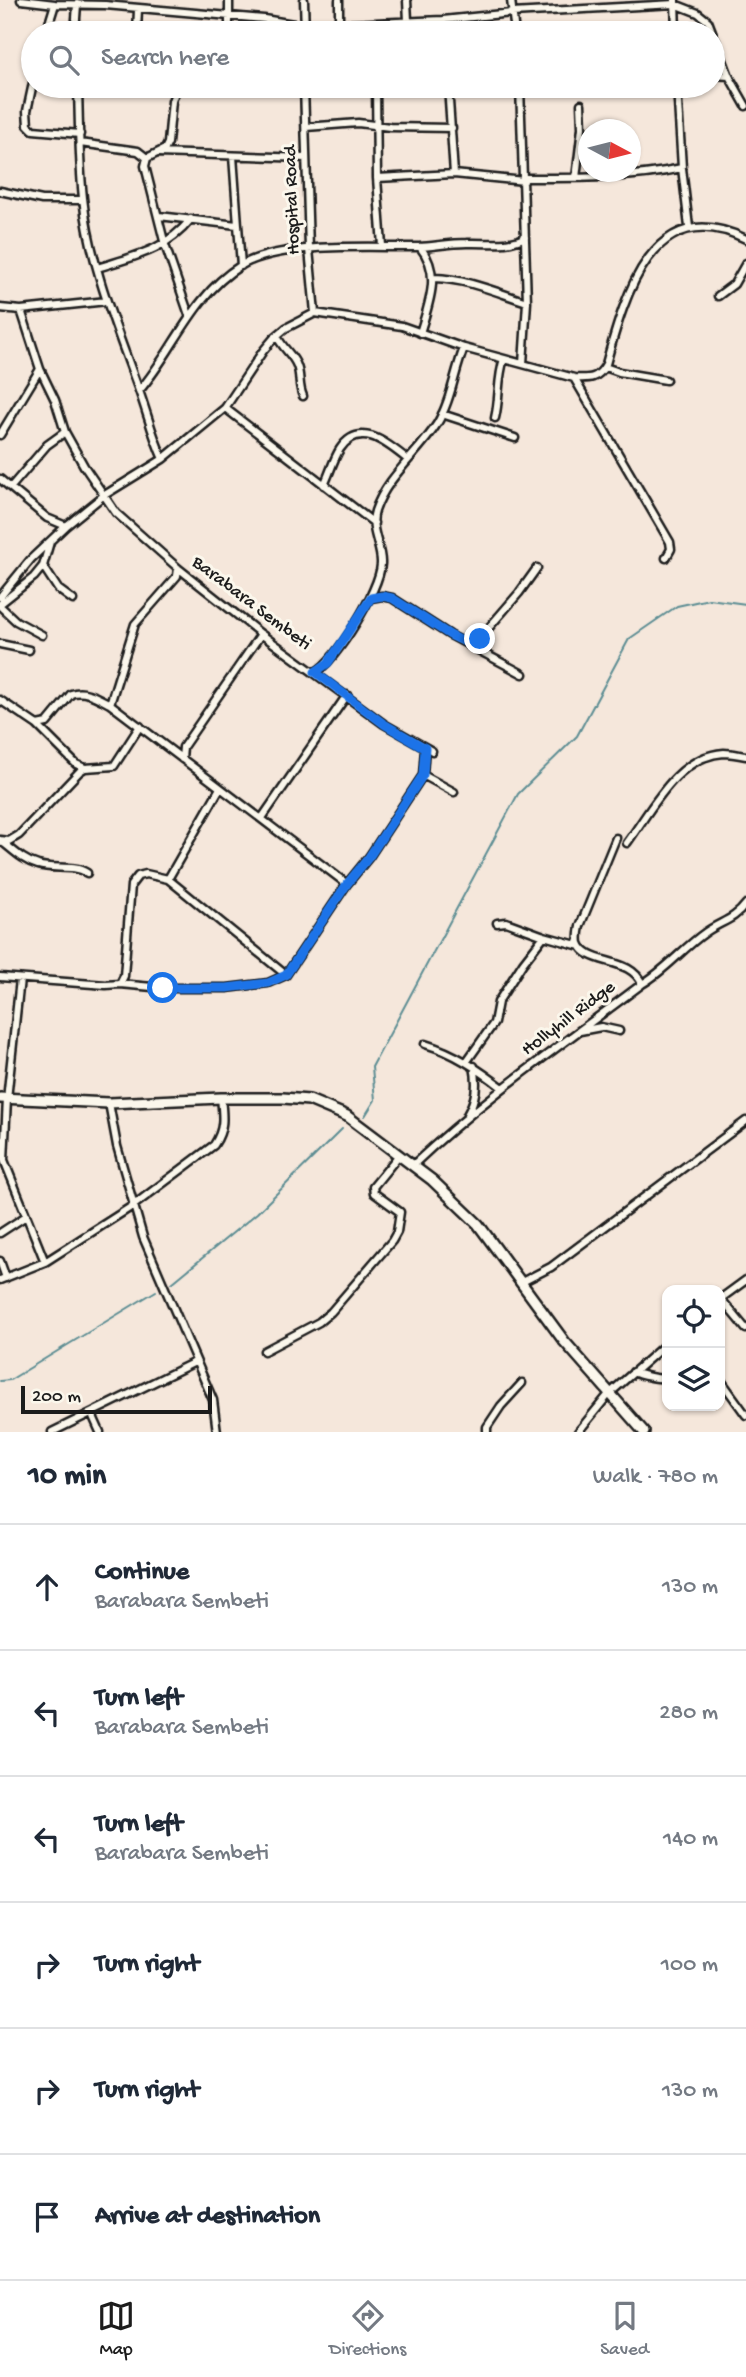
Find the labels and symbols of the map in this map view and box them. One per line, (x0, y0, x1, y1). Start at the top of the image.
north arrow (578, 119, 641, 182)
street label: Hospital Road (280, 143, 306, 255)
street label: Barabara Sembeti (186, 551, 315, 656)
route end (464, 623, 495, 654)
route start (147, 972, 178, 1003)
street label: Hollyhill Ridge (518, 976, 621, 1062)
scale bar (21, 1383, 212, 1415)

